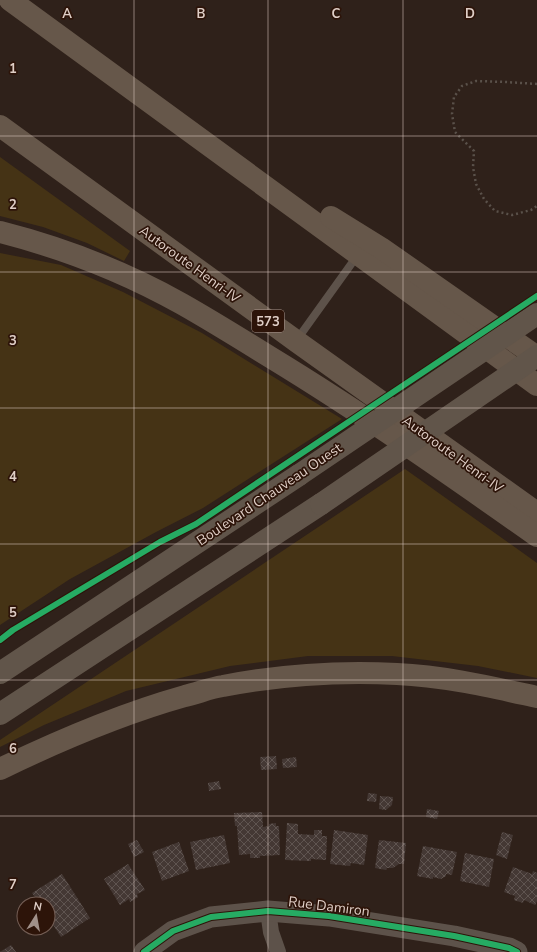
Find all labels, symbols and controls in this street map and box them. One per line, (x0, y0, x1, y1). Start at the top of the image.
text: A (62, 5, 72, 23)
text: B (197, 5, 206, 23)
text: C (332, 5, 341, 23)
text: D (465, 5, 475, 23)
text: 1 (9, 60, 17, 78)
text: 2 (9, 196, 17, 214)
street label: Autoroute Henri-IV (135, 221, 244, 308)
road number: 573 (252, 310, 284, 332)
text: 3 (9, 332, 17, 350)
street label: Autoroute Henri-IV (398, 411, 507, 498)
street label: Boulevard Chauveau Ouest (193, 439, 346, 550)
text: 4 (9, 468, 17, 486)
text: 5 (9, 604, 17, 622)
text: 6 (9, 740, 17, 758)
text: 7 (9, 876, 17, 894)
street label: Rue Damiron (287, 892, 371, 921)
north arrow (16, 896, 56, 936)
text: N (32, 899, 43, 915)

